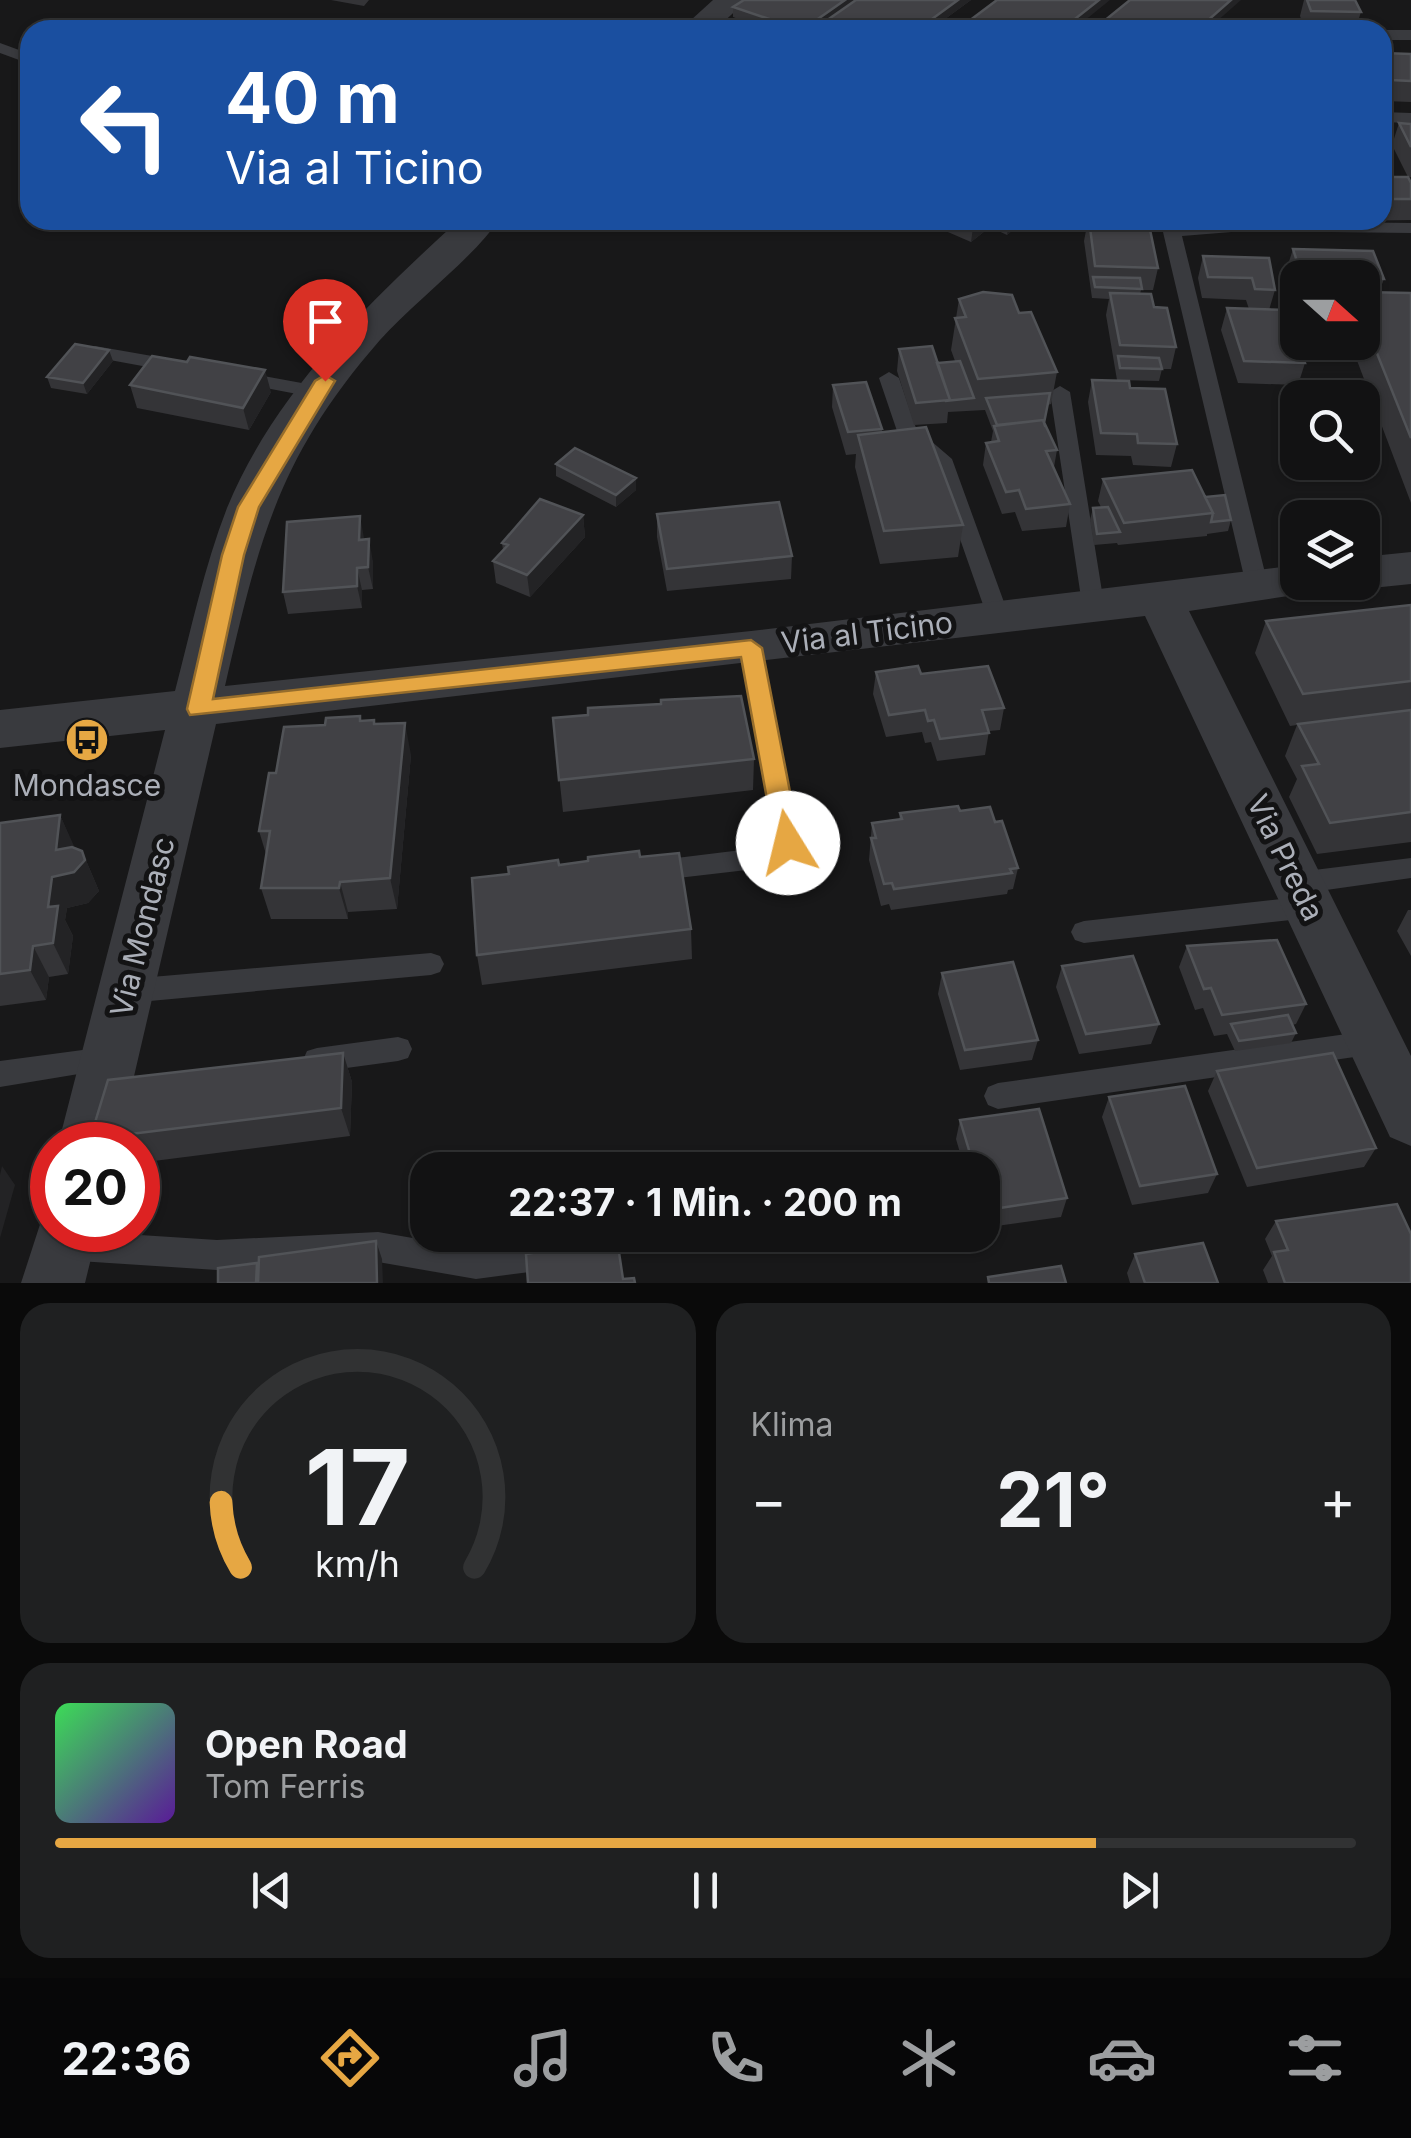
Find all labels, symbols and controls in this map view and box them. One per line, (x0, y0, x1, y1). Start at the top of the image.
text: 40 m (225, 55, 400, 140)
icon: left (60, 60, 190, 190)
text: Via al Ticino (225, 140, 484, 195)
north arrow (1280, 260, 1380, 360)
map controls (1280, 260, 1380, 600)
pin (283, 279, 368, 382)
icon: arrive (298, 294, 353, 349)
button: search (1280, 380, 1380, 480)
button: layers (1280, 500, 1380, 600)
street label: Via al Ticino (779, 604, 955, 660)
bus stop icon: Mondasce (64, 717, 110, 763)
place label: Mondasce (13, 767, 161, 803)
street label: Via Preda (1240, 789, 1332, 927)
position arrow (736, 791, 840, 895)
street label: Via Mondasc (102, 833, 182, 1021)
speed limit sign: 20 (30, 1122, 160, 1252)
text: 22:37 · 1 Min. · 200 m (508, 1179, 902, 1225)
text: Klima (751, 1405, 834, 1444)
text: 17 (305, 1424, 410, 1550)
text: 21° (996, 1454, 1110, 1545)
text: − (751, 1467, 787, 1533)
text: + (1320, 1467, 1356, 1533)
text: km/h (315, 1542, 400, 1586)
text: Open Road (205, 1721, 408, 1767)
text: Tom Ferris (205, 1767, 365, 1806)
icon: previous (244, 1863, 299, 1918)
icon: pause (678, 1863, 733, 1918)
icon: next (1112, 1863, 1167, 1918)
icon: directions (315, 2023, 385, 2093)
icon: music (508, 2023, 578, 2093)
icon: phone (701, 2023, 771, 2093)
icon: climate (894, 2023, 964, 2093)
icon: car (1087, 2023, 1157, 2093)
icon: filters (1280, 2023, 1350, 2093)
text: 22:36 (62, 2031, 192, 2086)

